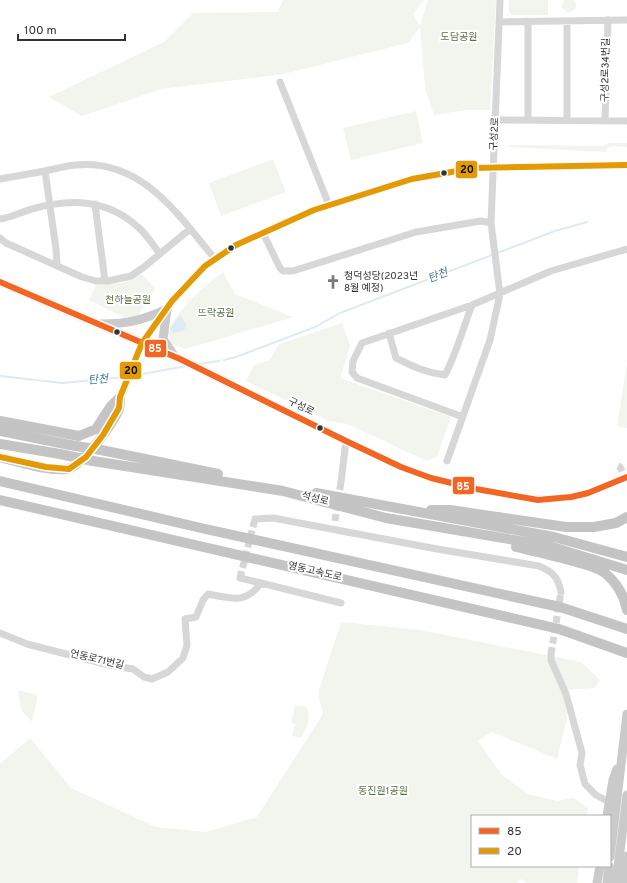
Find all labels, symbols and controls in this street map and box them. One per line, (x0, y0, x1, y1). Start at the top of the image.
scale bar (18, 16, 125, 42)
text: 100 m (24, 23, 57, 39)
park label: 도담공원 (441, 31, 477, 44)
street label: 구성2로34번길 (599, 38, 613, 102)
street label: 구성2로 (488, 117, 502, 151)
line badge: 20 (455, 160, 478, 179)
text: 20 (460, 163, 474, 177)
unlabelled marker (439, 168, 449, 178)
unlabelled marker (226, 243, 236, 253)
water label: 탄천 (426, 265, 452, 286)
place label: 청덕성당(2023년 8월 예정) (344, 270, 418, 295)
church icon: 청덕성당(2023년 8월 예정) (325, 274, 341, 290)
park label: 천하늘공원 (105, 294, 151, 307)
park label: 뜨락공원 (198, 307, 234, 320)
unlabelled marker (112, 327, 122, 337)
line badge: 85 (144, 339, 167, 358)
text: 85 (148, 342, 162, 356)
line badge: 20 (119, 361, 142, 380)
text: 20 (124, 364, 138, 378)
water label: 탄천 (87, 372, 111, 388)
street label: 구성로 (286, 395, 316, 419)
unlabelled marker (315, 423, 325, 433)
line badge: 85 (452, 476, 475, 495)
text: 85 (456, 480, 470, 494)
street label: 석성로 (300, 489, 330, 509)
street label: 영동고속도로 (287, 559, 343, 585)
street label: 언동로71번길 (69, 647, 125, 673)
park label: 동진원1공원 (358, 785, 408, 798)
legend (471, 815, 611, 867)
text: 85 (507, 824, 522, 840)
text: 20 (507, 844, 522, 860)

